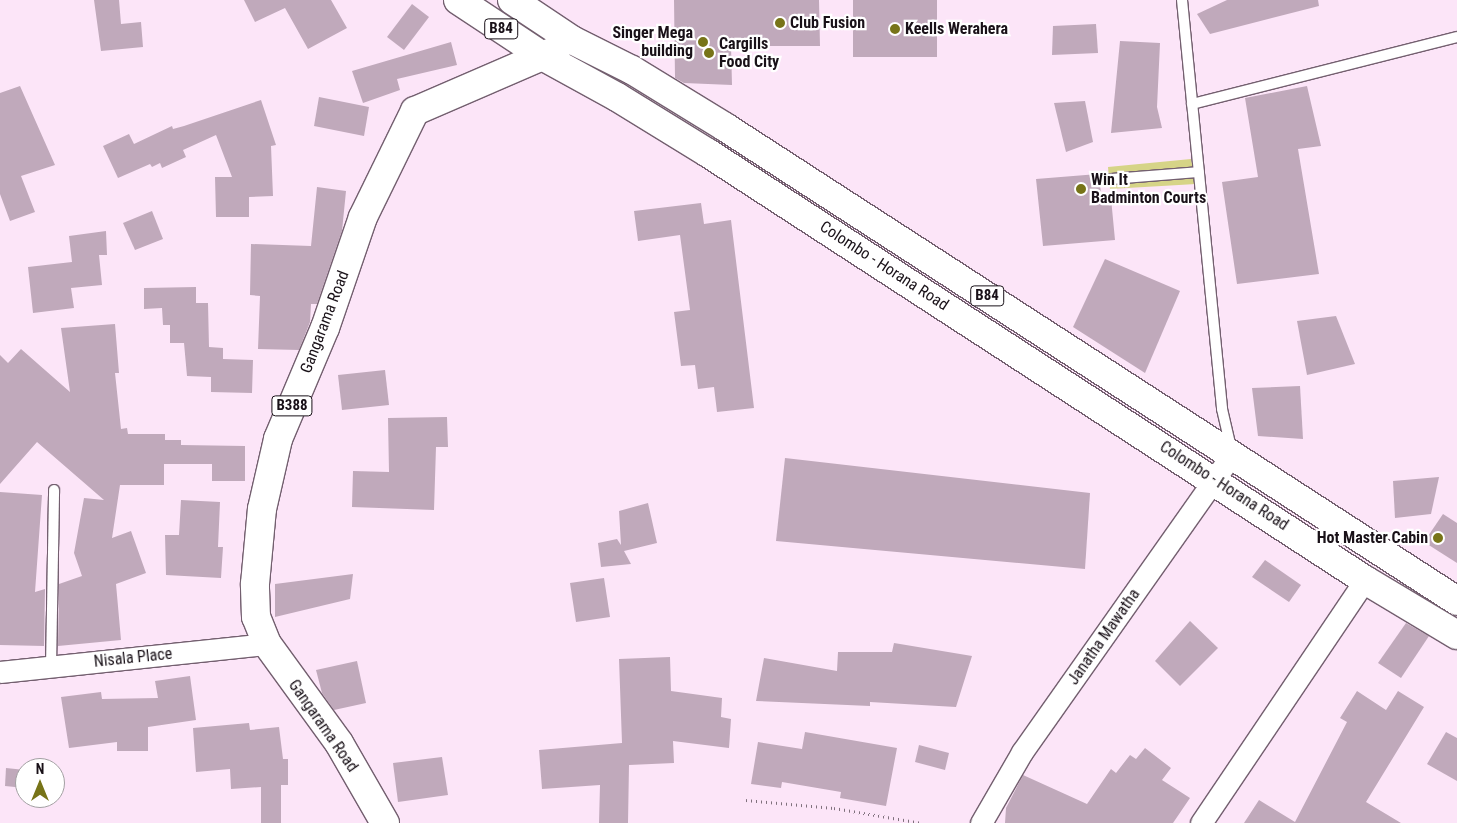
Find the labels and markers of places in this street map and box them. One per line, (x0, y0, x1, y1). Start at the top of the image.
place label: Club Fusion (790, 13, 865, 33)
marker: Club Fusion (774, 17, 786, 29)
place label: Keells Werahera (905, 19, 1008, 39)
place label: Singer Mega building (612, 23, 693, 61)
marker: Keells Werahera (889, 23, 901, 35)
place label: Cargills Food City (719, 34, 779, 72)
marker: Singer Mega building (697, 36, 709, 48)
marker: Cargills Food City (703, 47, 715, 59)
place label: Win It Badminton Courts (1091, 170, 1206, 208)
marker: Win It Badminton Courts (1075, 183, 1087, 195)
place label: Hot Master Cabin (1317, 528, 1428, 548)
marker: Hot Master Cabin (1432, 532, 1444, 544)

